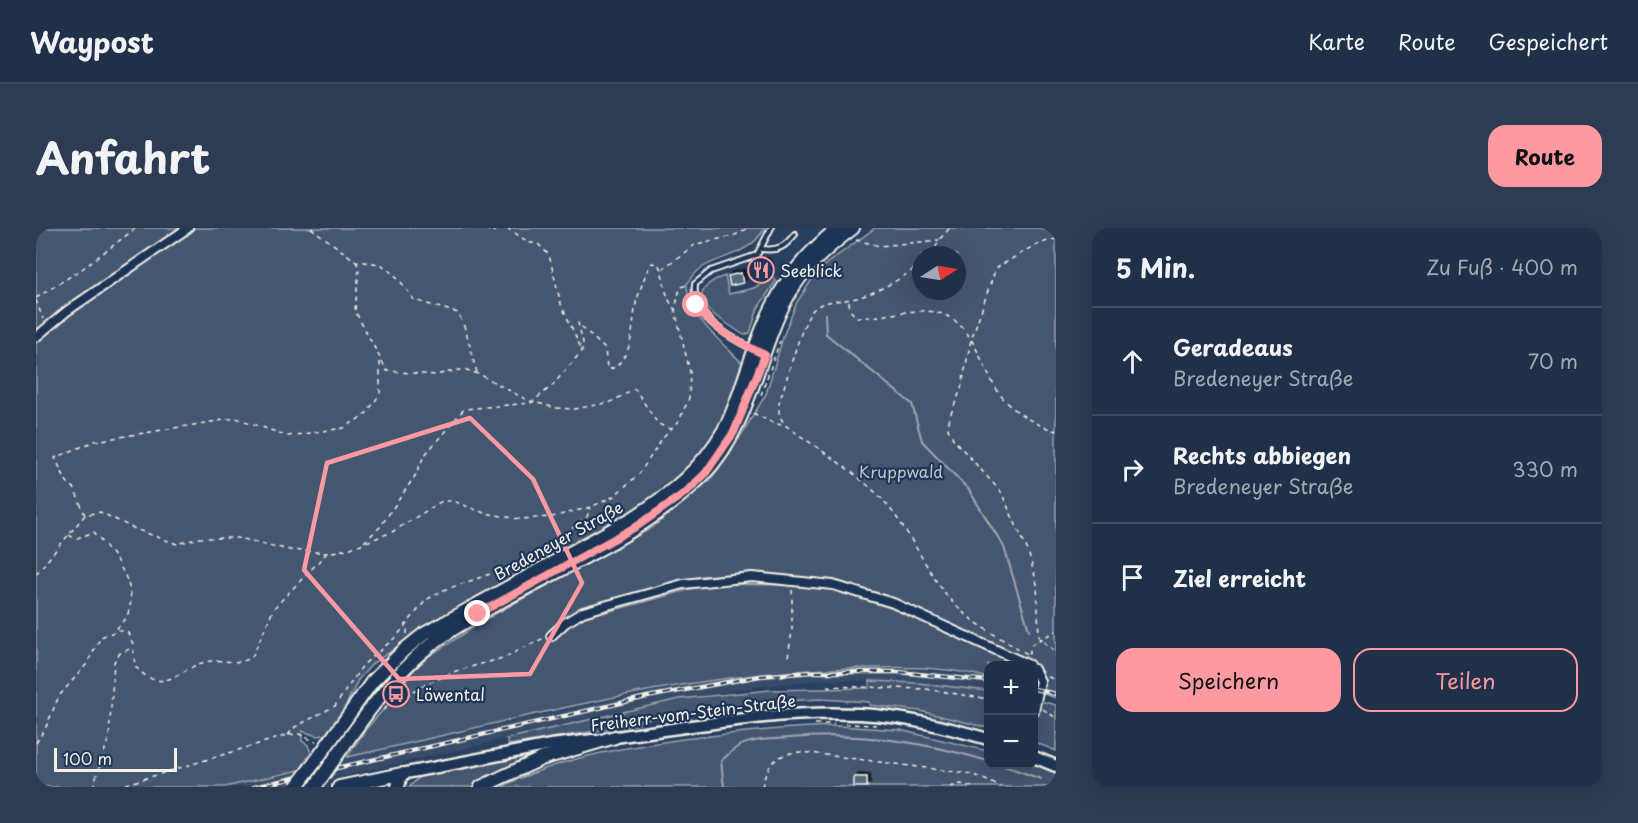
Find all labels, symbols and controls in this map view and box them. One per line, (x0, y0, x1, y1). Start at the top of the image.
text: Waypost (30, 20, 154, 63)
text: Karte (1308, 25, 1365, 57)
text: Route (1398, 25, 1456, 57)
text: Gespeichert (1489, 25, 1608, 57)
text: Anfahrt (36, 125, 210, 188)
button: Route (1488, 125, 1602, 187)
north arrow (912, 246, 966, 300)
text: 5 Min. (1116, 248, 1195, 287)
text: Zu Fuß · 400 m (1426, 252, 1578, 282)
restaurant icon: Seeblick (746, 255, 776, 285)
place label: Seeblick (780, 258, 843, 282)
route start (682, 291, 708, 317)
text: Geradeaus (1173, 330, 1293, 363)
icon: ahead (1116, 345, 1149, 378)
text: 70 m (1528, 346, 1578, 376)
text: Bredeneyer Straße (1173, 363, 1353, 393)
text: Rechts abbiegen (1173, 438, 1351, 471)
icon: right (1116, 453, 1149, 486)
text: 330 m (1512, 454, 1578, 484)
park label: Kruppwald (859, 459, 943, 483)
text: Bredeneyer Straße (1173, 471, 1353, 501)
street label: Bredeneyer Straße (489, 495, 627, 585)
icon: arrive (1116, 561, 1149, 594)
text: Ziel erreicht (1173, 561, 1306, 594)
route end (464, 600, 490, 626)
button: Speichern (1116, 648, 1341, 712)
button: Teilen (1353, 648, 1578, 712)
map controls (984, 661, 1038, 769)
button: + (984, 661, 1038, 715)
bus stop icon: Löwental (381, 679, 411, 709)
place label: Löwental (416, 682, 485, 706)
street label: Freiherr-vom-Stein-Straße (589, 688, 797, 736)
button: − (984, 715, 1038, 769)
scale bar (54, 745, 177, 772)
text: 100 m (63, 746, 112, 770)

